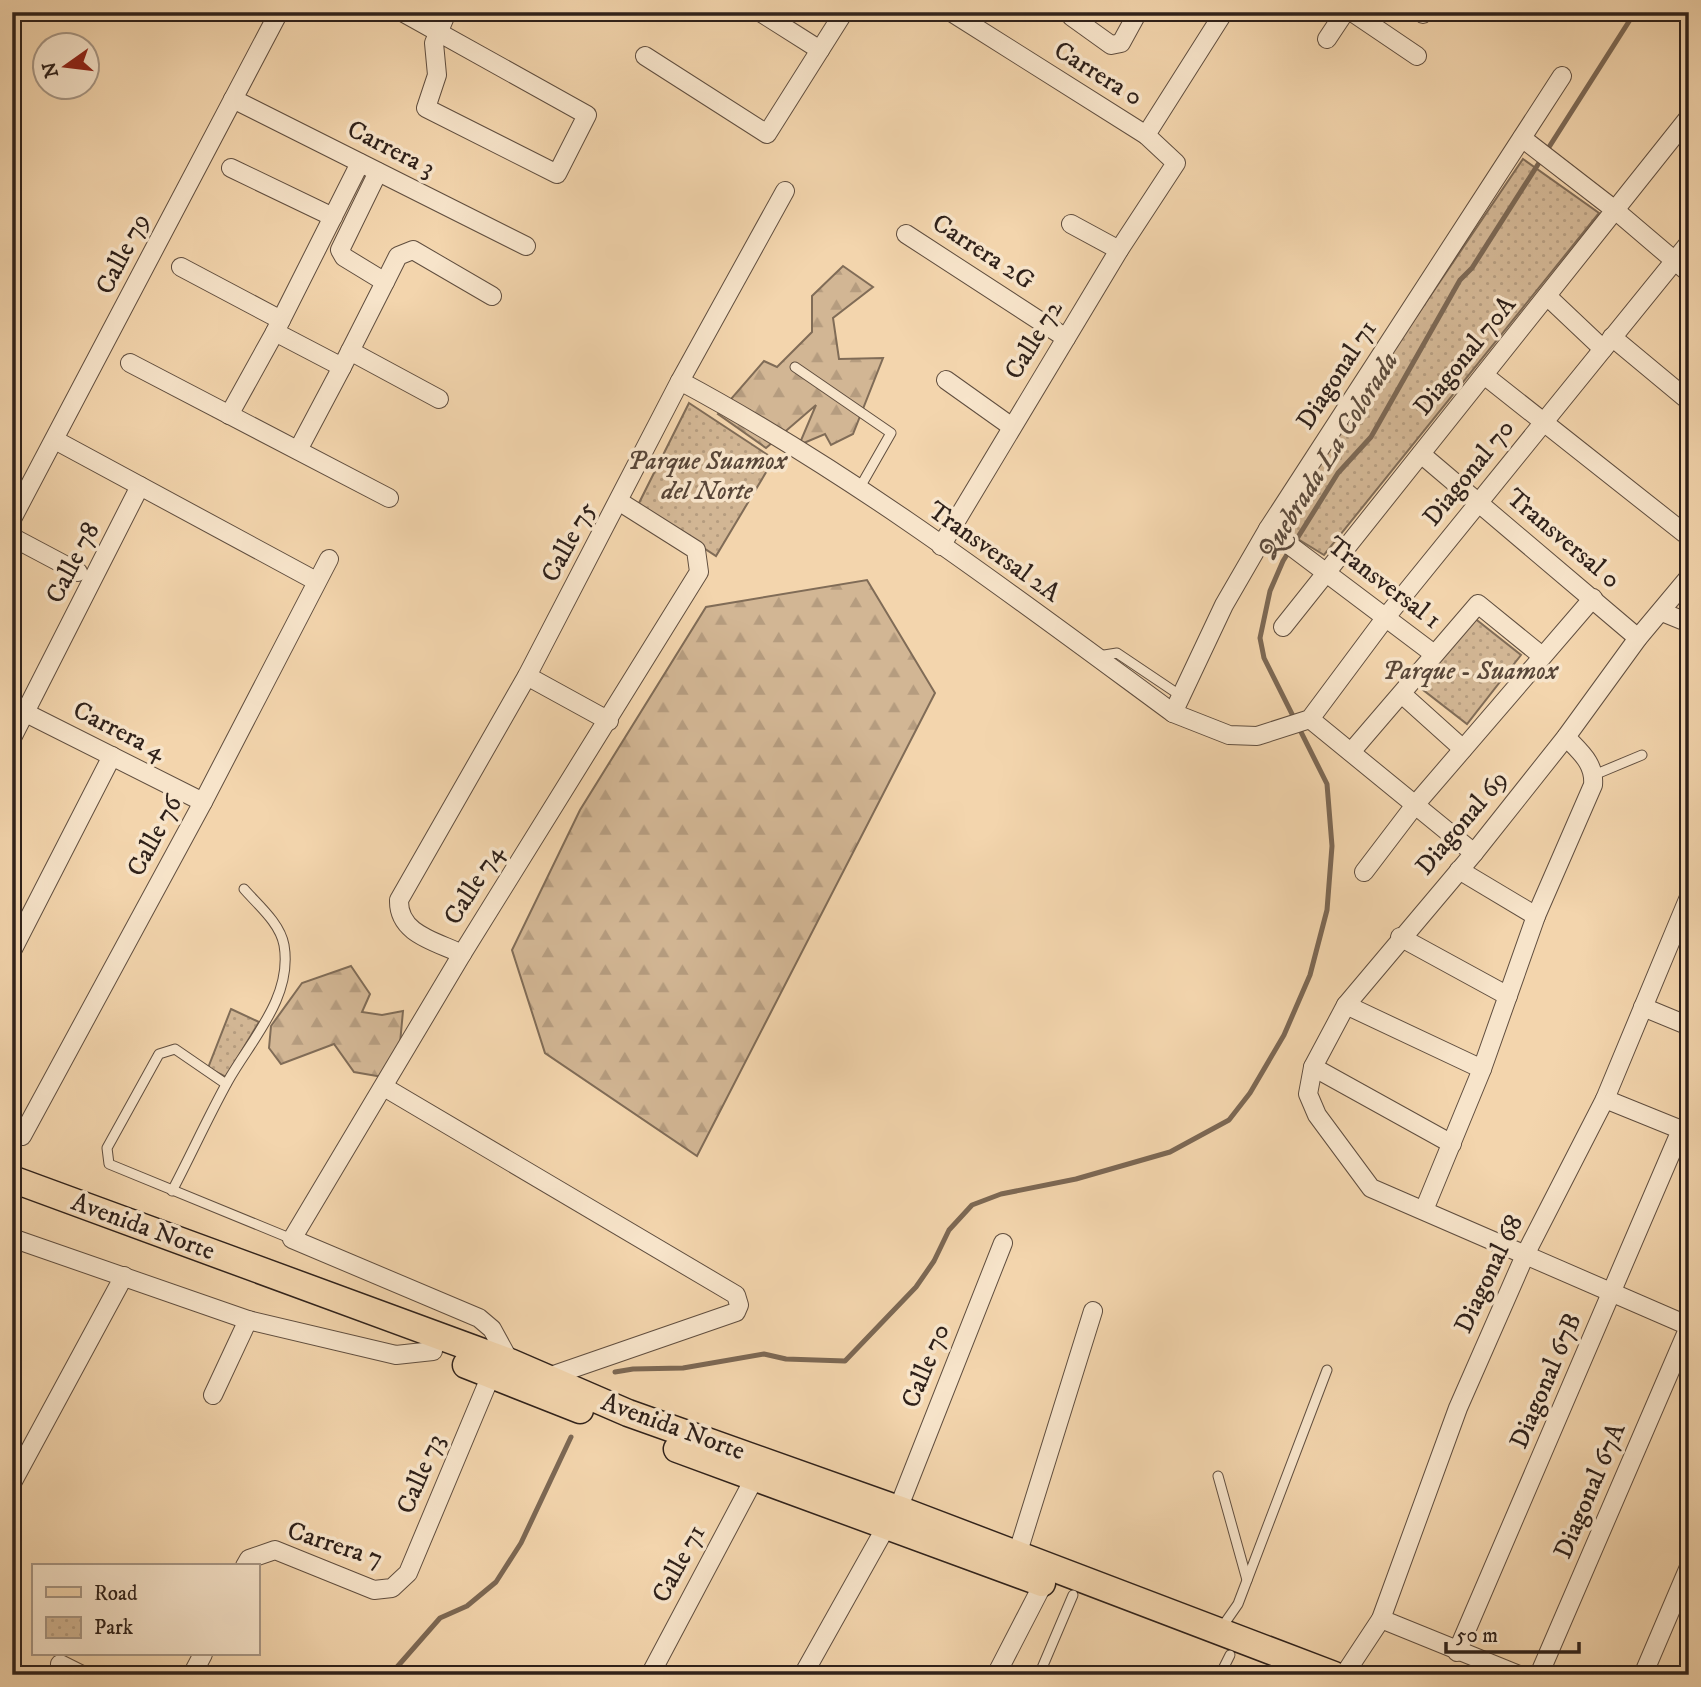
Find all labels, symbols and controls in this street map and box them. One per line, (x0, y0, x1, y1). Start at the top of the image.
north arrow (32, 32, 102, 102)
street label: Carrera 0 (1047, 34, 1149, 114)
text: N (38, 59, 64, 80)
street label: Carrera 3 (341, 113, 441, 185)
street label: Carrera 2G (925, 207, 1041, 297)
street label: Calle 79 (89, 208, 157, 300)
street label: Diagonal 70A (1407, 289, 1524, 423)
street label: Calle 72 (998, 294, 1071, 386)
street label: Diagonal 71 (1289, 314, 1385, 436)
water label: Quebrada La Colorada (1250, 345, 1406, 567)
street label: Diagonal 70 (1416, 413, 1522, 533)
park label: Parque Suamox del Norte (627, 445, 789, 508)
street label: Transversal 0 (1499, 482, 1627, 596)
street label: Transversal 2A (921, 494, 1067, 610)
street label: Calle 75 (534, 496, 604, 588)
street label: Calle 78 (39, 517, 107, 609)
street label: Transversal 1 (1320, 529, 1448, 637)
park label: Parque - Suamox (1382, 655, 1560, 688)
street label: Carrera 4 (67, 694, 172, 769)
street label: Diagonal 69 (1409, 764, 1515, 882)
street label: Calle 76 (120, 788, 191, 882)
street label: Calle 74 (437, 838, 512, 931)
street label: Avenida Norte (67, 1186, 219, 1268)
street label: Diagonal 68 (1447, 1209, 1531, 1339)
street label: Diagonal 67B (1503, 1308, 1589, 1454)
street label: Calle 70 (894, 1319, 958, 1413)
street label: Avenida Norte (597, 1386, 749, 1468)
street label: Diagonal 67A (1547, 1418, 1634, 1564)
street label: Calle 73 (389, 1429, 453, 1519)
street label: Carrera 7 (283, 1514, 387, 1576)
street label: Calle 71 (645, 1519, 713, 1609)
legend (32, 1564, 259, 1656)
text: Road (94, 1581, 138, 1607)
scale bar (1446, 1610, 1578, 1654)
text: Park (94, 1615, 134, 1641)
text: 50 m (1456, 1623, 1498, 1649)

